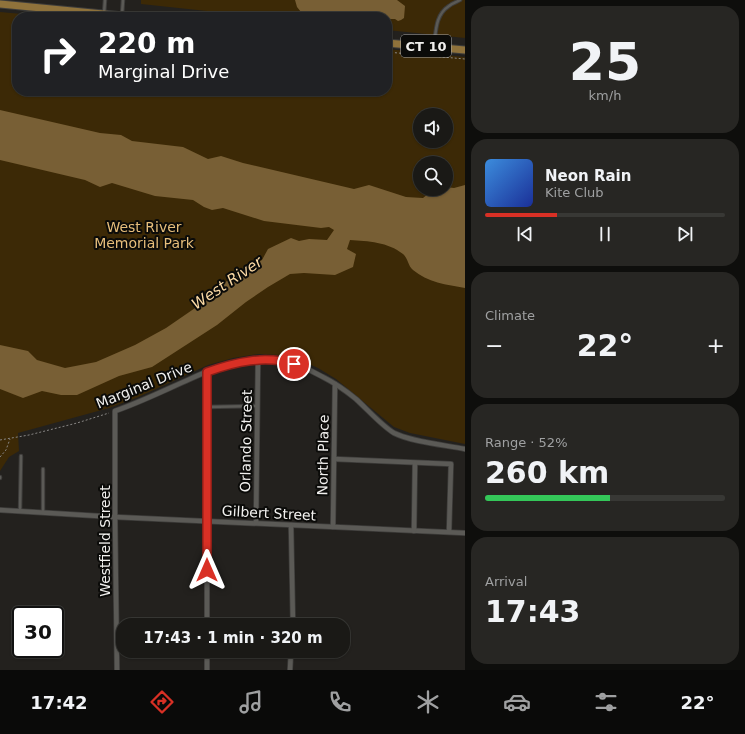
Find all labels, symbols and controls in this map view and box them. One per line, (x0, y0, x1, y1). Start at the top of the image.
text: 220 m (98, 27, 195, 60)
icon: right (32, 28, 84, 80)
text: 25 (569, 32, 641, 92)
road number: CT 10 (401, 35, 451, 57)
text: Marginal Drive (98, 61, 229, 82)
text: km/h (589, 88, 621, 103)
map controls (413, 108, 453, 196)
button: sound (413, 108, 453, 148)
button: search (413, 156, 453, 196)
text: Neon Rain (545, 167, 631, 185)
text: Kite Club (545, 185, 604, 200)
park label: West River Memorial Park (94, 219, 195, 251)
icon: previous (514, 223, 536, 245)
icon: pause (594, 223, 616, 245)
icon: next (674, 223, 696, 245)
water label: West River (188, 252, 266, 313)
text: Climate (485, 308, 535, 323)
text: 22° (577, 328, 633, 363)
text: − (485, 333, 503, 358)
text: + (707, 333, 725, 358)
pin (277, 347, 311, 381)
icon: arrive (283, 353, 305, 375)
street label: Marginal Drive (94, 358, 194, 412)
street label: Orlando Street (237, 389, 255, 492)
street label: North Place (314, 414, 332, 496)
text: Range · 52% (485, 435, 568, 450)
text: 260 km (485, 455, 609, 490)
street label: Westfield Street (97, 485, 113, 597)
street label: Gilbert Street (221, 503, 317, 523)
position arrow (186, 549, 228, 591)
text: Arrival (485, 574, 527, 589)
text: 17:43 (485, 594, 581, 629)
speed limit sign: 30 (12, 606, 64, 658)
text: 17:43 · 1 min · 320 m (143, 629, 323, 647)
icon: directions (148, 688, 176, 716)
icon: music (237, 688, 265, 716)
icon: phone (326, 688, 354, 716)
icon: climate (414, 688, 442, 716)
icon: car (503, 688, 531, 716)
icon: filters (592, 688, 620, 716)
text: 17:42 (30, 692, 88, 713)
text: 22° (681, 692, 715, 713)

